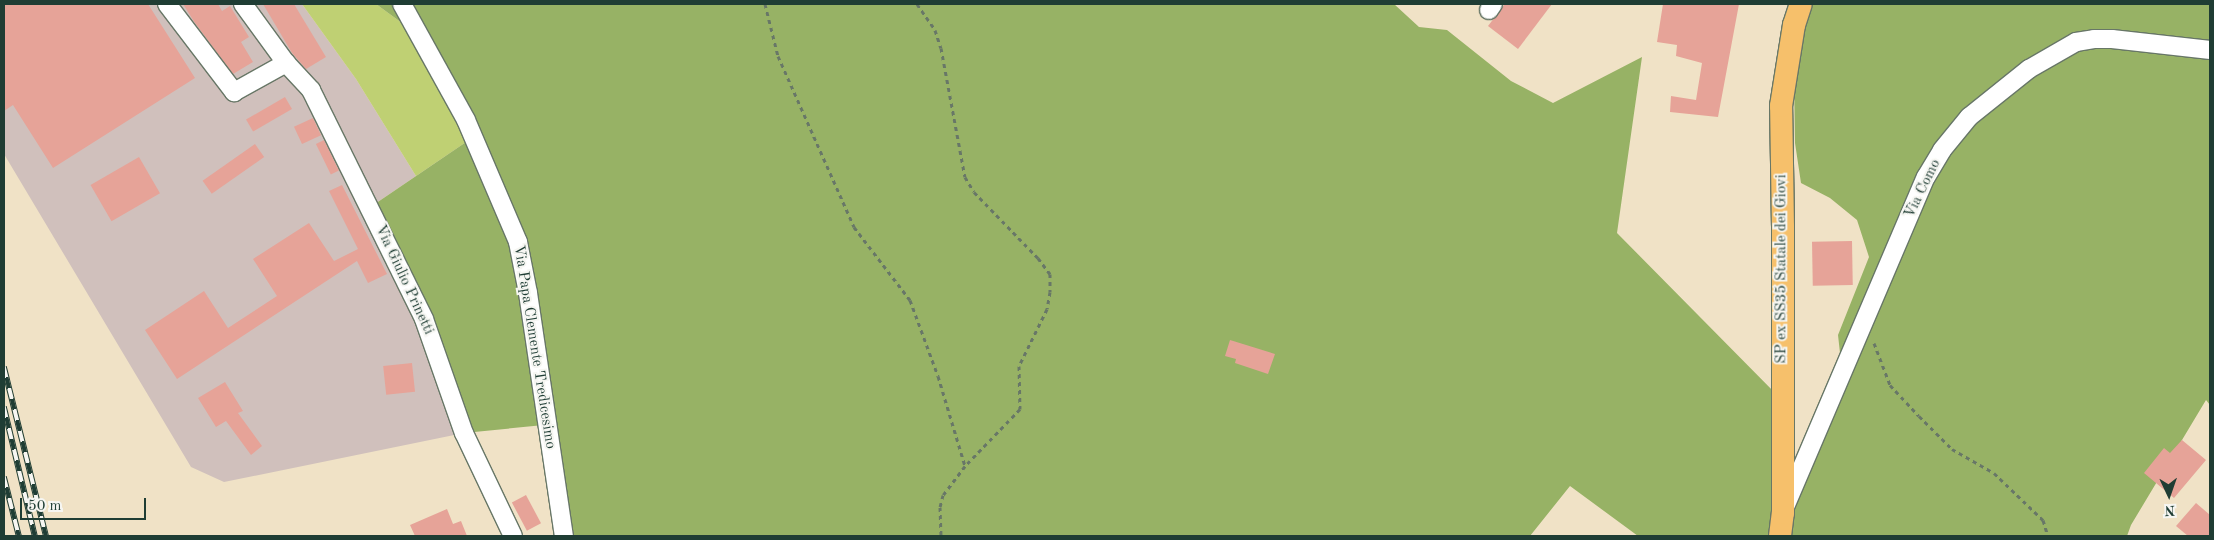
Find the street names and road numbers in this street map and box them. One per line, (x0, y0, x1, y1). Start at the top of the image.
street label: Via Como (1901, 157, 1945, 221)
street label: SP ex SS35 Statale dei Giovi (1773, 174, 1791, 364)
street label: Via Giulio Prinetti (371, 222, 437, 338)
street label: Via Papa Clemente Tredicesimo (509, 244, 559, 450)

